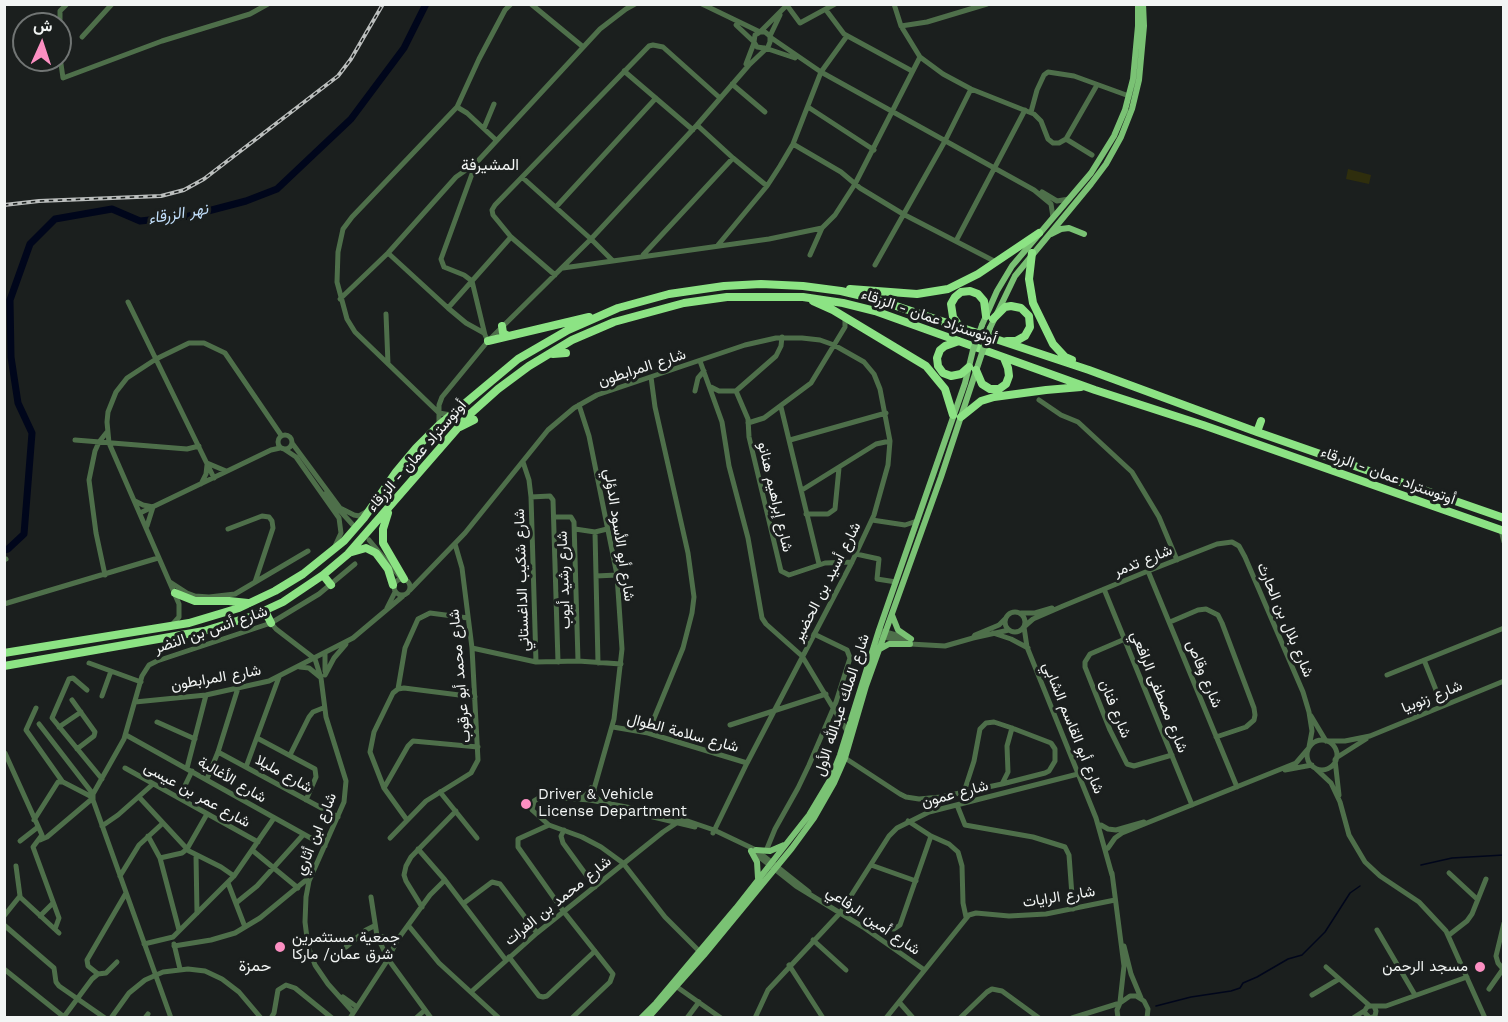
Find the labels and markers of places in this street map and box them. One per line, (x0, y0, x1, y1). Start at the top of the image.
place label: Driver & Vehicle License Department (538, 786, 687, 821)
marker: Driver & Vehicle License Department (519, 797, 533, 811)
place label: جمعية مستثمرين شرق عمان/ ماركا (292, 929, 400, 964)
marker: جمعية مستثمرين شرق عمان/ ماركا (273, 940, 287, 954)
place label: مسجد الرحمن (1382, 958, 1468, 976)
marker: مسجد الرحمن (1473, 960, 1487, 974)

